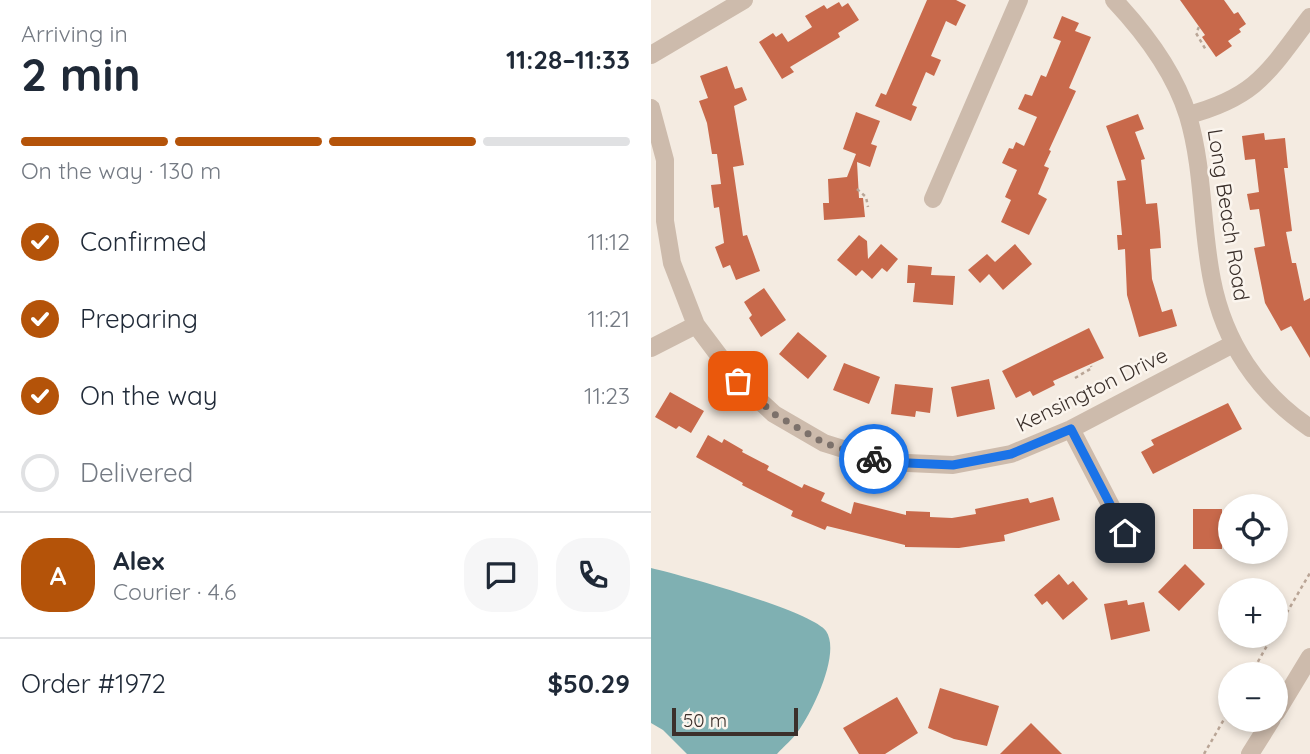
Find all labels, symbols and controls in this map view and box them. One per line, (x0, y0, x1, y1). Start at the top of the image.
text: Arriving in (21, 19, 128, 48)
text: 11:28–11:33 (506, 43, 630, 76)
text: 2 min (21, 45, 141, 103)
street label: Long Beach Road (1203, 127, 1255, 303)
text: On the way · 130 m (21, 156, 221, 185)
icon: check (21, 223, 59, 261)
text: Confirmed (80, 225, 207, 258)
text: 11:12 (587, 227, 630, 256)
icon: check (21, 300, 59, 338)
text: Preparing (80, 302, 198, 335)
text: 11:21 (587, 304, 630, 333)
street label: Kensington Drive (1012, 341, 1172, 437)
pin (708, 351, 768, 411)
icon: bag (719, 362, 757, 400)
icon: check (21, 377, 59, 415)
text: On the way (80, 379, 218, 412)
text: 11:23 (584, 381, 630, 410)
courier (839, 424, 909, 494)
icon: bike (855, 440, 893, 478)
text: Delivered (80, 456, 193, 489)
map controls (1218, 494, 1288, 732)
button: locate (1218, 494, 1288, 564)
pin (1095, 503, 1155, 563)
icon: home (1106, 514, 1144, 552)
button: chat (464, 538, 538, 612)
button: phone (556, 538, 630, 612)
text: Alex (113, 544, 164, 577)
text: A (50, 559, 66, 592)
text: Courier · 4.6 (113, 577, 236, 606)
button: + (1218, 578, 1288, 648)
button: − (1218, 662, 1288, 732)
text: Order #1972 (21, 667, 166, 700)
text: $50.29 (548, 667, 630, 700)
scale bar (672, 705, 798, 737)
text: 50 m (683, 708, 727, 732)

